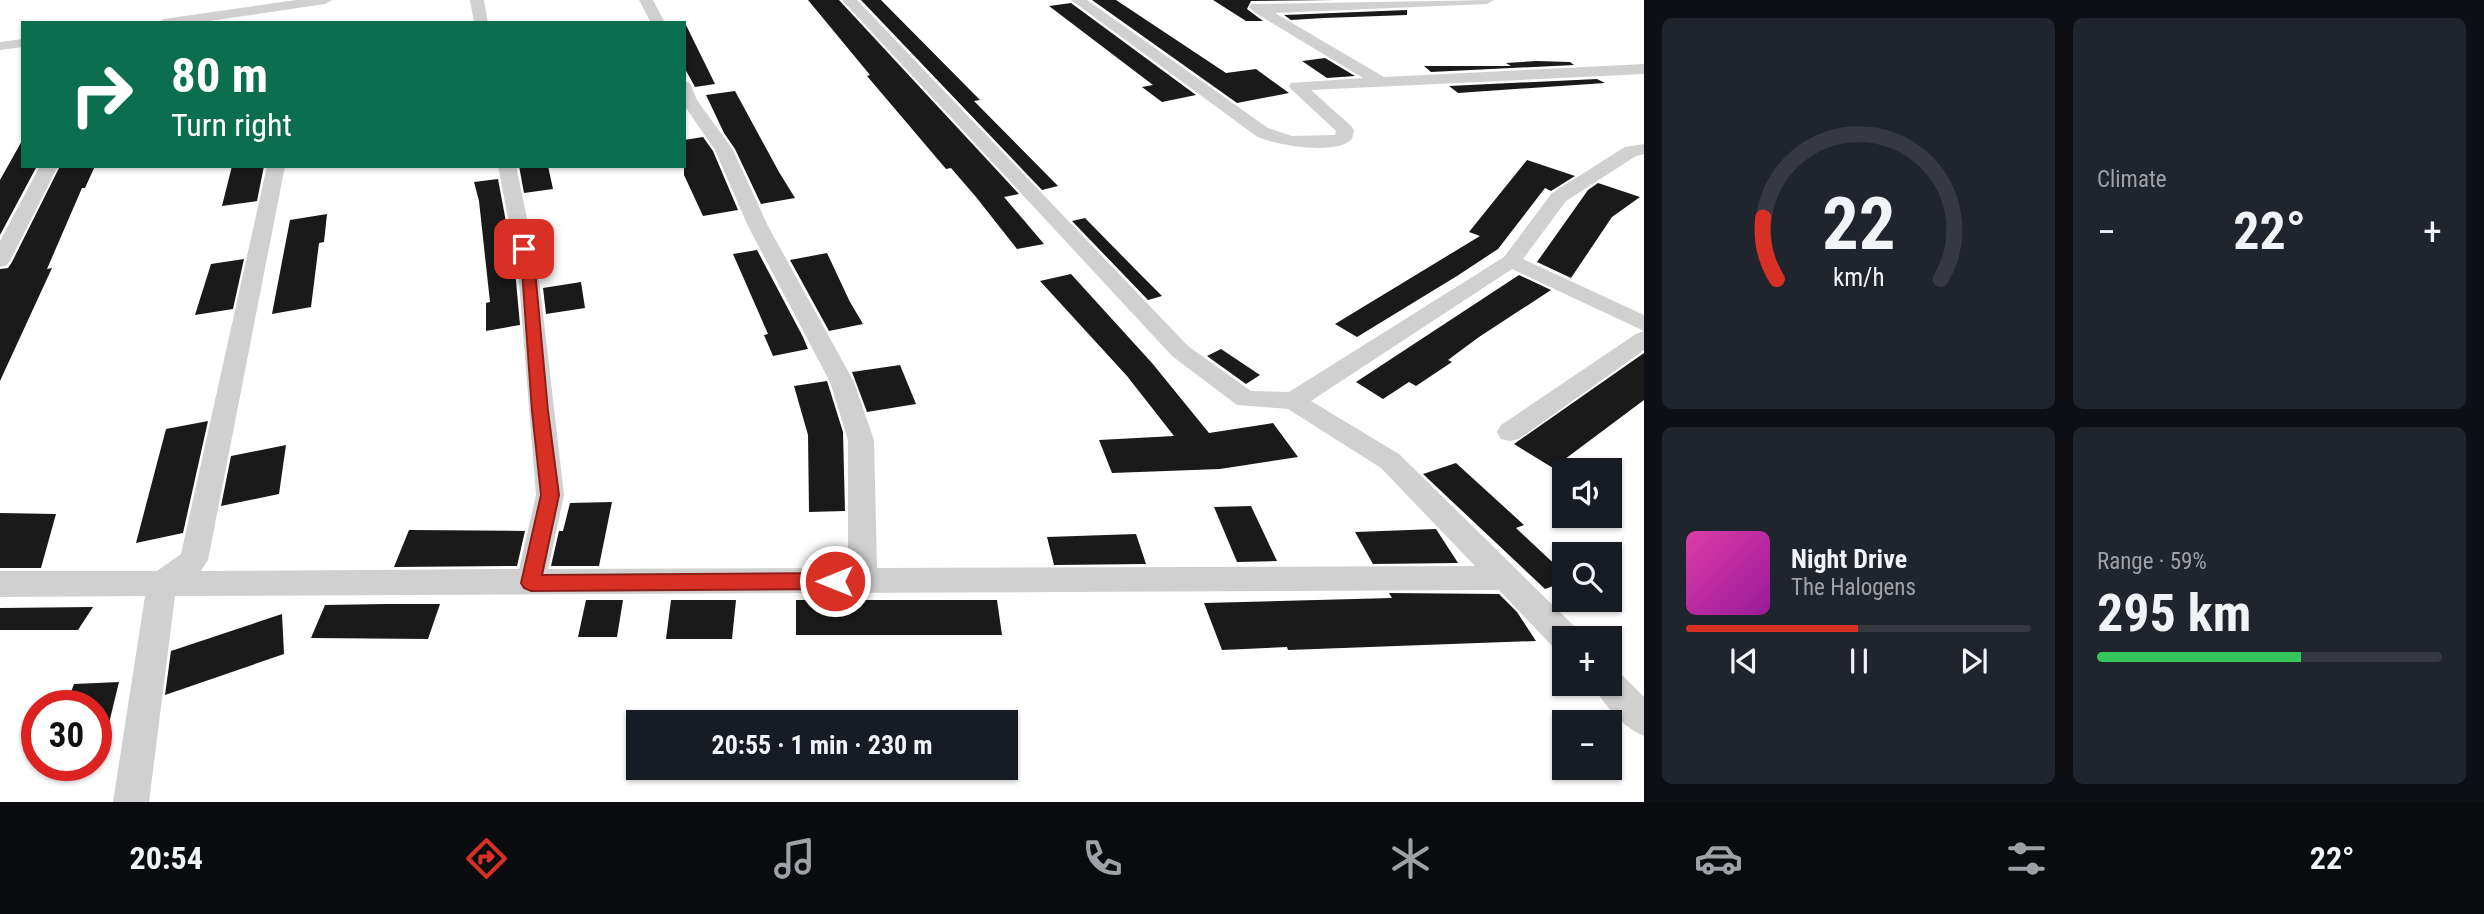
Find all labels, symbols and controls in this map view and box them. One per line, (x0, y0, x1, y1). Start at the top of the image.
text: 80 m (171, 47, 268, 104)
icon: right (56, 49, 147, 140)
text: Turn right (171, 106, 292, 144)
text: Climate (2097, 166, 2167, 193)
text: 22 (1822, 182, 1895, 268)
text: 22° (2233, 201, 2306, 262)
text: − (2097, 210, 2116, 254)
text: + (2423, 210, 2442, 254)
pin (494, 219, 554, 279)
icon: arrive (505, 230, 543, 268)
text: km/h (1833, 263, 1884, 292)
map controls (1552, 458, 1622, 780)
button: sound (1552, 458, 1622, 528)
button: search (1552, 542, 1622, 612)
position arrow (798, 544, 872, 618)
text: Night Drive (1791, 544, 1907, 574)
text: Range · 59% (2097, 548, 2207, 575)
text: The Halogens (1791, 574, 1916, 601)
text: 295 km (2097, 583, 2251, 644)
button: + (1552, 626, 1622, 696)
icon: previous (1725, 642, 1763, 680)
icon: pause (1840, 642, 1878, 680)
icon: next (1955, 642, 1993, 680)
speed limit sign: 30 (21, 690, 112, 781)
button: − (1552, 710, 1622, 780)
text: 20:55 · 1 min · 230 m (712, 730, 932, 760)
icon: directions (462, 834, 511, 883)
icon: music (770, 834, 819, 883)
icon: phone (1078, 834, 1127, 883)
icon: climate (1386, 834, 1435, 883)
icon: car (1694, 834, 1743, 883)
icon: filters (2002, 834, 2051, 883)
text: 20:54 (129, 839, 203, 877)
text: 22° (2310, 839, 2354, 877)

